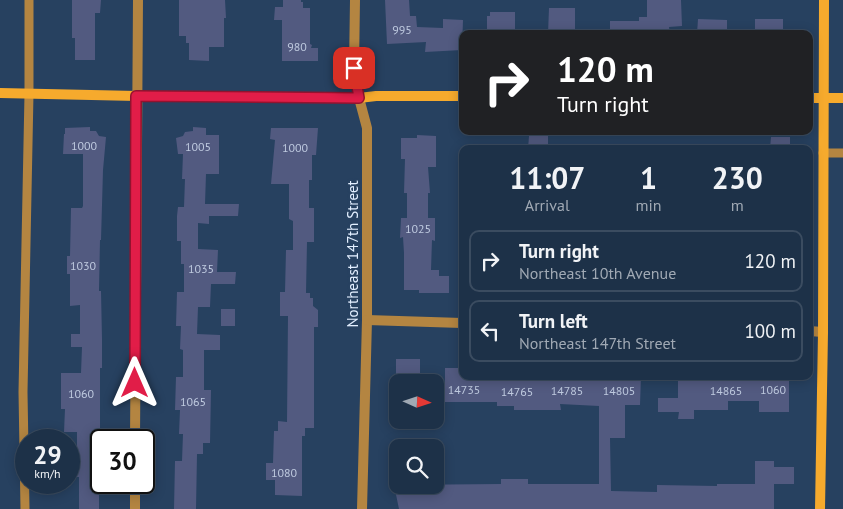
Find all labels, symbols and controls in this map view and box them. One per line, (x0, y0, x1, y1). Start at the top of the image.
house number: 995 (392, 22, 412, 37)
house number: 980 (287, 39, 307, 54)
text: 120 m (557, 46, 654, 92)
pin (333, 47, 375, 89)
icon: right (474, 50, 539, 115)
icon: arrive (340, 54, 368, 82)
text: Turn right (557, 90, 649, 118)
house number: 1000 (71, 138, 98, 153)
house number: 1005 (185, 139, 211, 154)
house number: 1000 (282, 140, 309, 155)
text: 11:07 (509, 158, 585, 197)
text: 1 (640, 158, 657, 197)
text: 230 (712, 158, 763, 197)
street label: Northeast 147th Street (343, 180, 362, 328)
text: Arrival (525, 195, 570, 215)
text: min (636, 195, 662, 215)
text: m (731, 195, 744, 215)
house number: 1025 (405, 221, 431, 236)
text: Turn right (519, 239, 599, 263)
icon: right (476, 247, 504, 275)
text: 120 m (744, 249, 796, 273)
house number: 1030 (70, 258, 97, 273)
house number: 1035 (188, 261, 214, 276)
text: Northeast 10th Avenue (519, 263, 676, 283)
text: Turn left (519, 309, 588, 333)
icon: left (476, 317, 504, 345)
text: 100 m (744, 319, 796, 343)
text: Northeast 147th Street (519, 333, 676, 353)
position arrow (108, 356, 160, 408)
north arrow (389, 374, 444, 429)
map controls (389, 374, 444, 494)
house number: 14735 (448, 382, 480, 397)
house number: 1060 (760, 382, 787, 397)
house number: 14785 (551, 383, 583, 398)
house number: 14805 (603, 383, 635, 398)
house number: 14865 (710, 383, 742, 398)
house number: 14765 (501, 384, 533, 399)
house number: 1060 (68, 386, 95, 401)
house number: 1065 (180, 394, 206, 409)
speed limit sign: 30 (90, 429, 155, 494)
text: 29 (33, 439, 62, 471)
button: search (389, 439, 444, 494)
house number: 1080 (271, 465, 298, 480)
text: km/h (34, 466, 61, 481)

